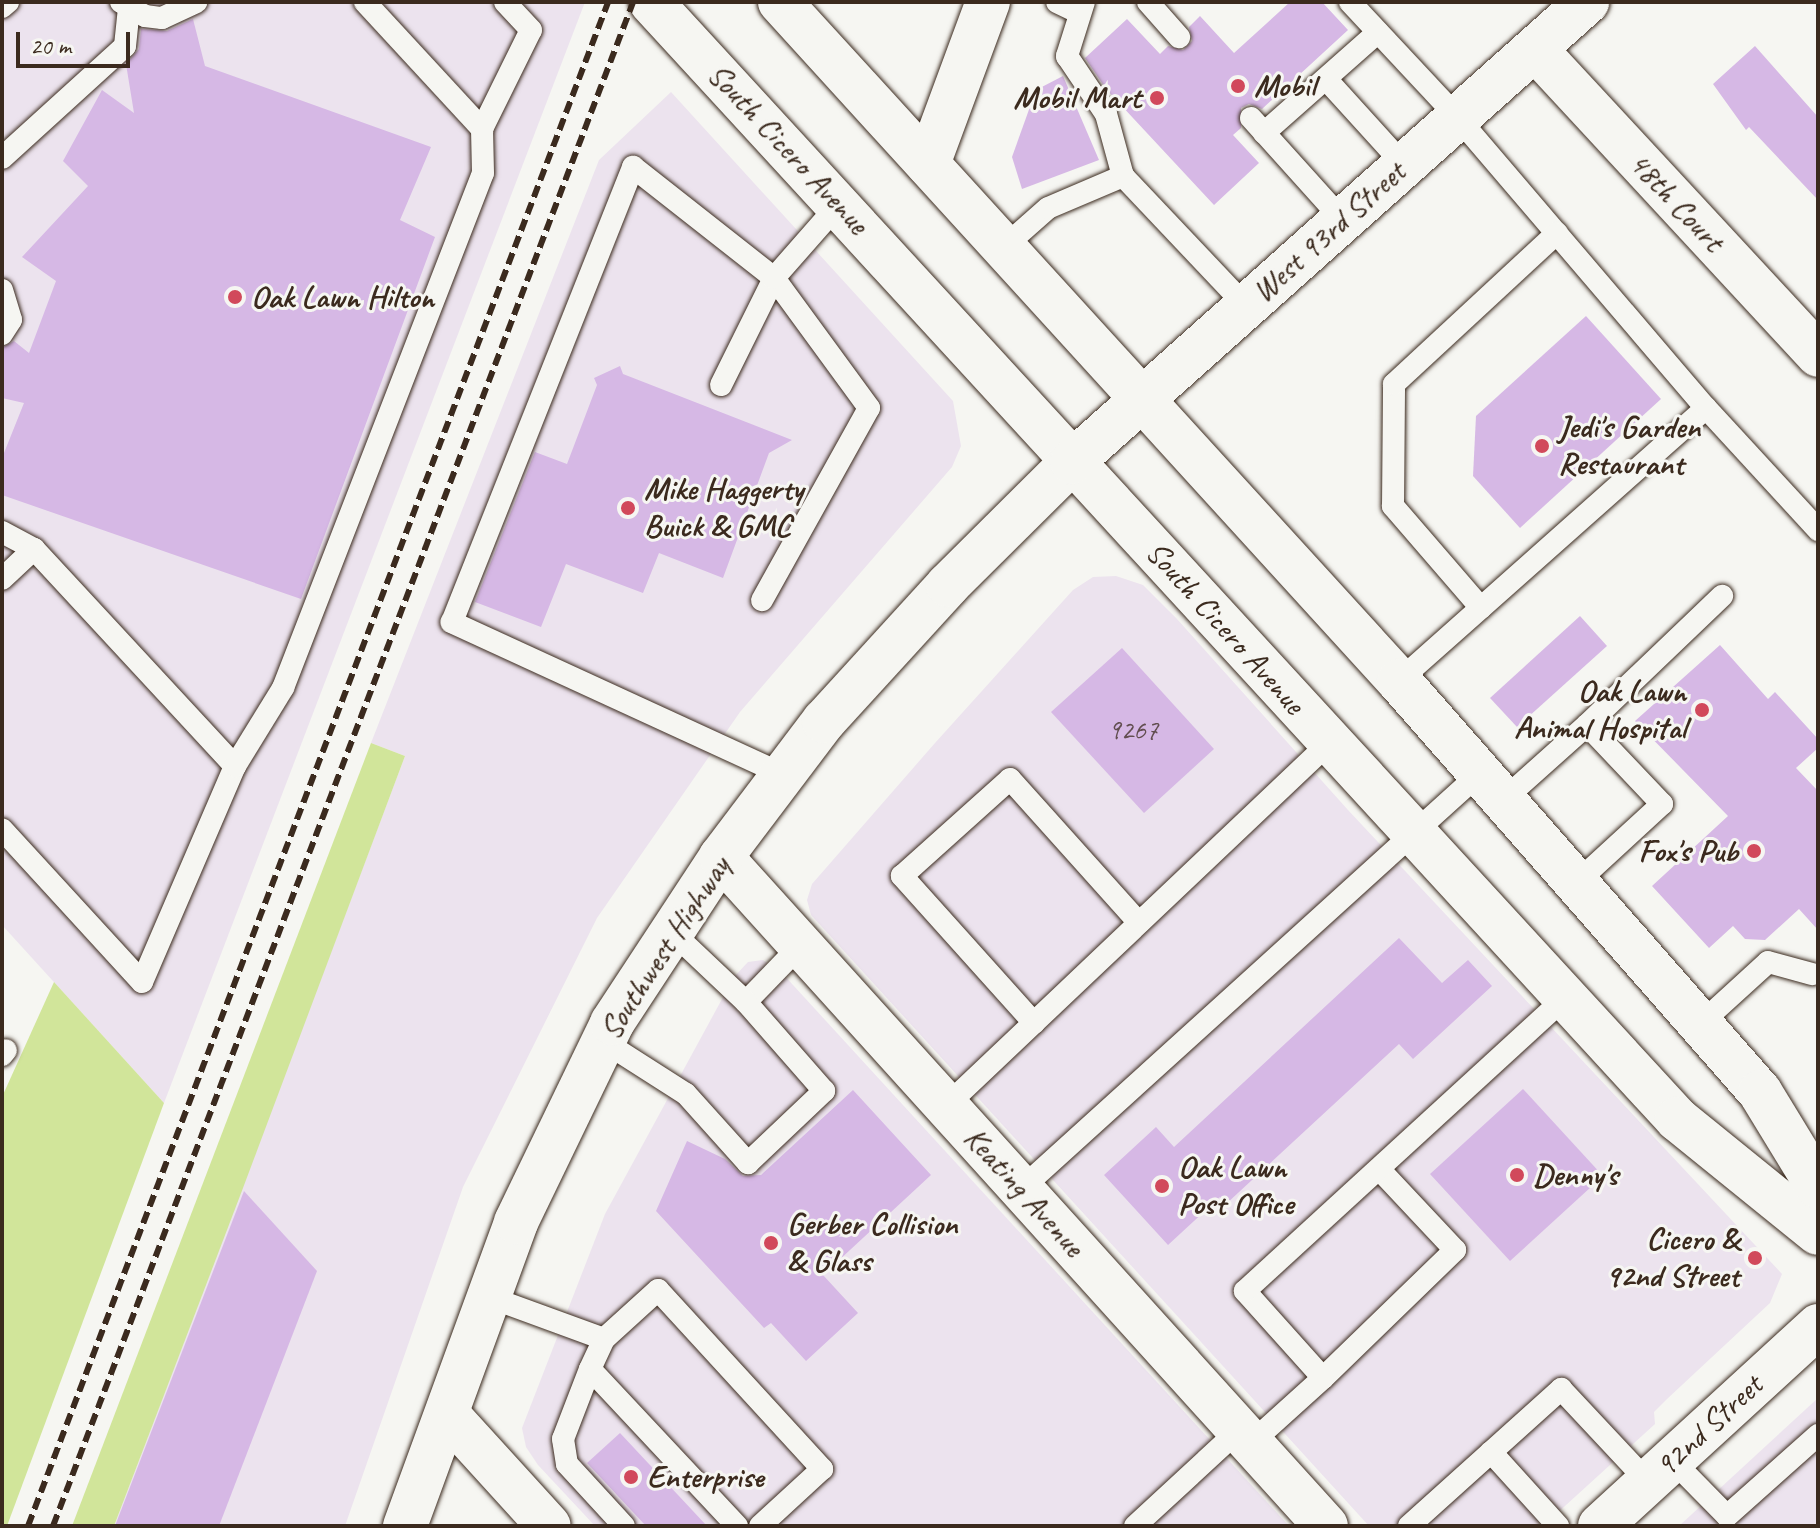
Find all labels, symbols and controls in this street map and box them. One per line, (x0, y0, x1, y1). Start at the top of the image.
scale bar (20, 16, 134, 66)
text: 20 m (30, 31, 71, 61)
street label: South Cicero Avenue (700, 56, 876, 242)
place label: Mobil (1254, 67, 1315, 105)
marker: Mobil (1229, 77, 1247, 95)
place label: Mobil Mart (1012, 79, 1141, 117)
marker: Mobil Mart (1148, 89, 1166, 107)
street label: 48th Court (1620, 144, 1732, 260)
street label: West 93rd Street (1244, 153, 1414, 311)
place label: Oak Lawn Hilton (251, 278, 435, 316)
marker: Oak Lawn Hilton (226, 288, 244, 306)
place label: Jedi's Garden Restaurant (1558, 409, 1700, 484)
marker: Jedi's Garden Restaurant (1533, 437, 1551, 455)
place label: Mike Haggerty Buick & GMC (644, 471, 804, 546)
marker: Mike Haggerty Buick & GMC (619, 499, 637, 517)
street label: South Cicero Avenue (1138, 534, 1312, 722)
place label: Oak Lawn Animal Hospital (1514, 673, 1686, 748)
marker: Oak Lawn Animal Hospital (1693, 701, 1711, 719)
house number: 9267 (1108, 713, 1158, 747)
place label: Fox's Pub (1639, 832, 1738, 870)
marker: Fox's Pub (1745, 842, 1763, 860)
street label: Southwest Highway (592, 849, 738, 1047)
street label: Keating Avenue (956, 1119, 1092, 1265)
place label: Oak Lawn Post Office (1178, 1149, 1293, 1224)
place label: Denny's (1533, 1156, 1618, 1194)
marker: Denny's (1508, 1166, 1526, 1184)
marker: Oak Lawn Post Office (1153, 1177, 1171, 1195)
place label: Gerber Collision & Glass (787, 1206, 957, 1281)
place label: Cicero & 92nd Street (1605, 1221, 1739, 1296)
marker: Gerber Collision & Glass (762, 1234, 780, 1252)
marker: Cicero & 92nd Street (1746, 1249, 1764, 1267)
street label: 92nd Street (1647, 1367, 1771, 1485)
place label: Enterprise (647, 1458, 763, 1496)
marker: Enterprise (622, 1468, 640, 1486)

